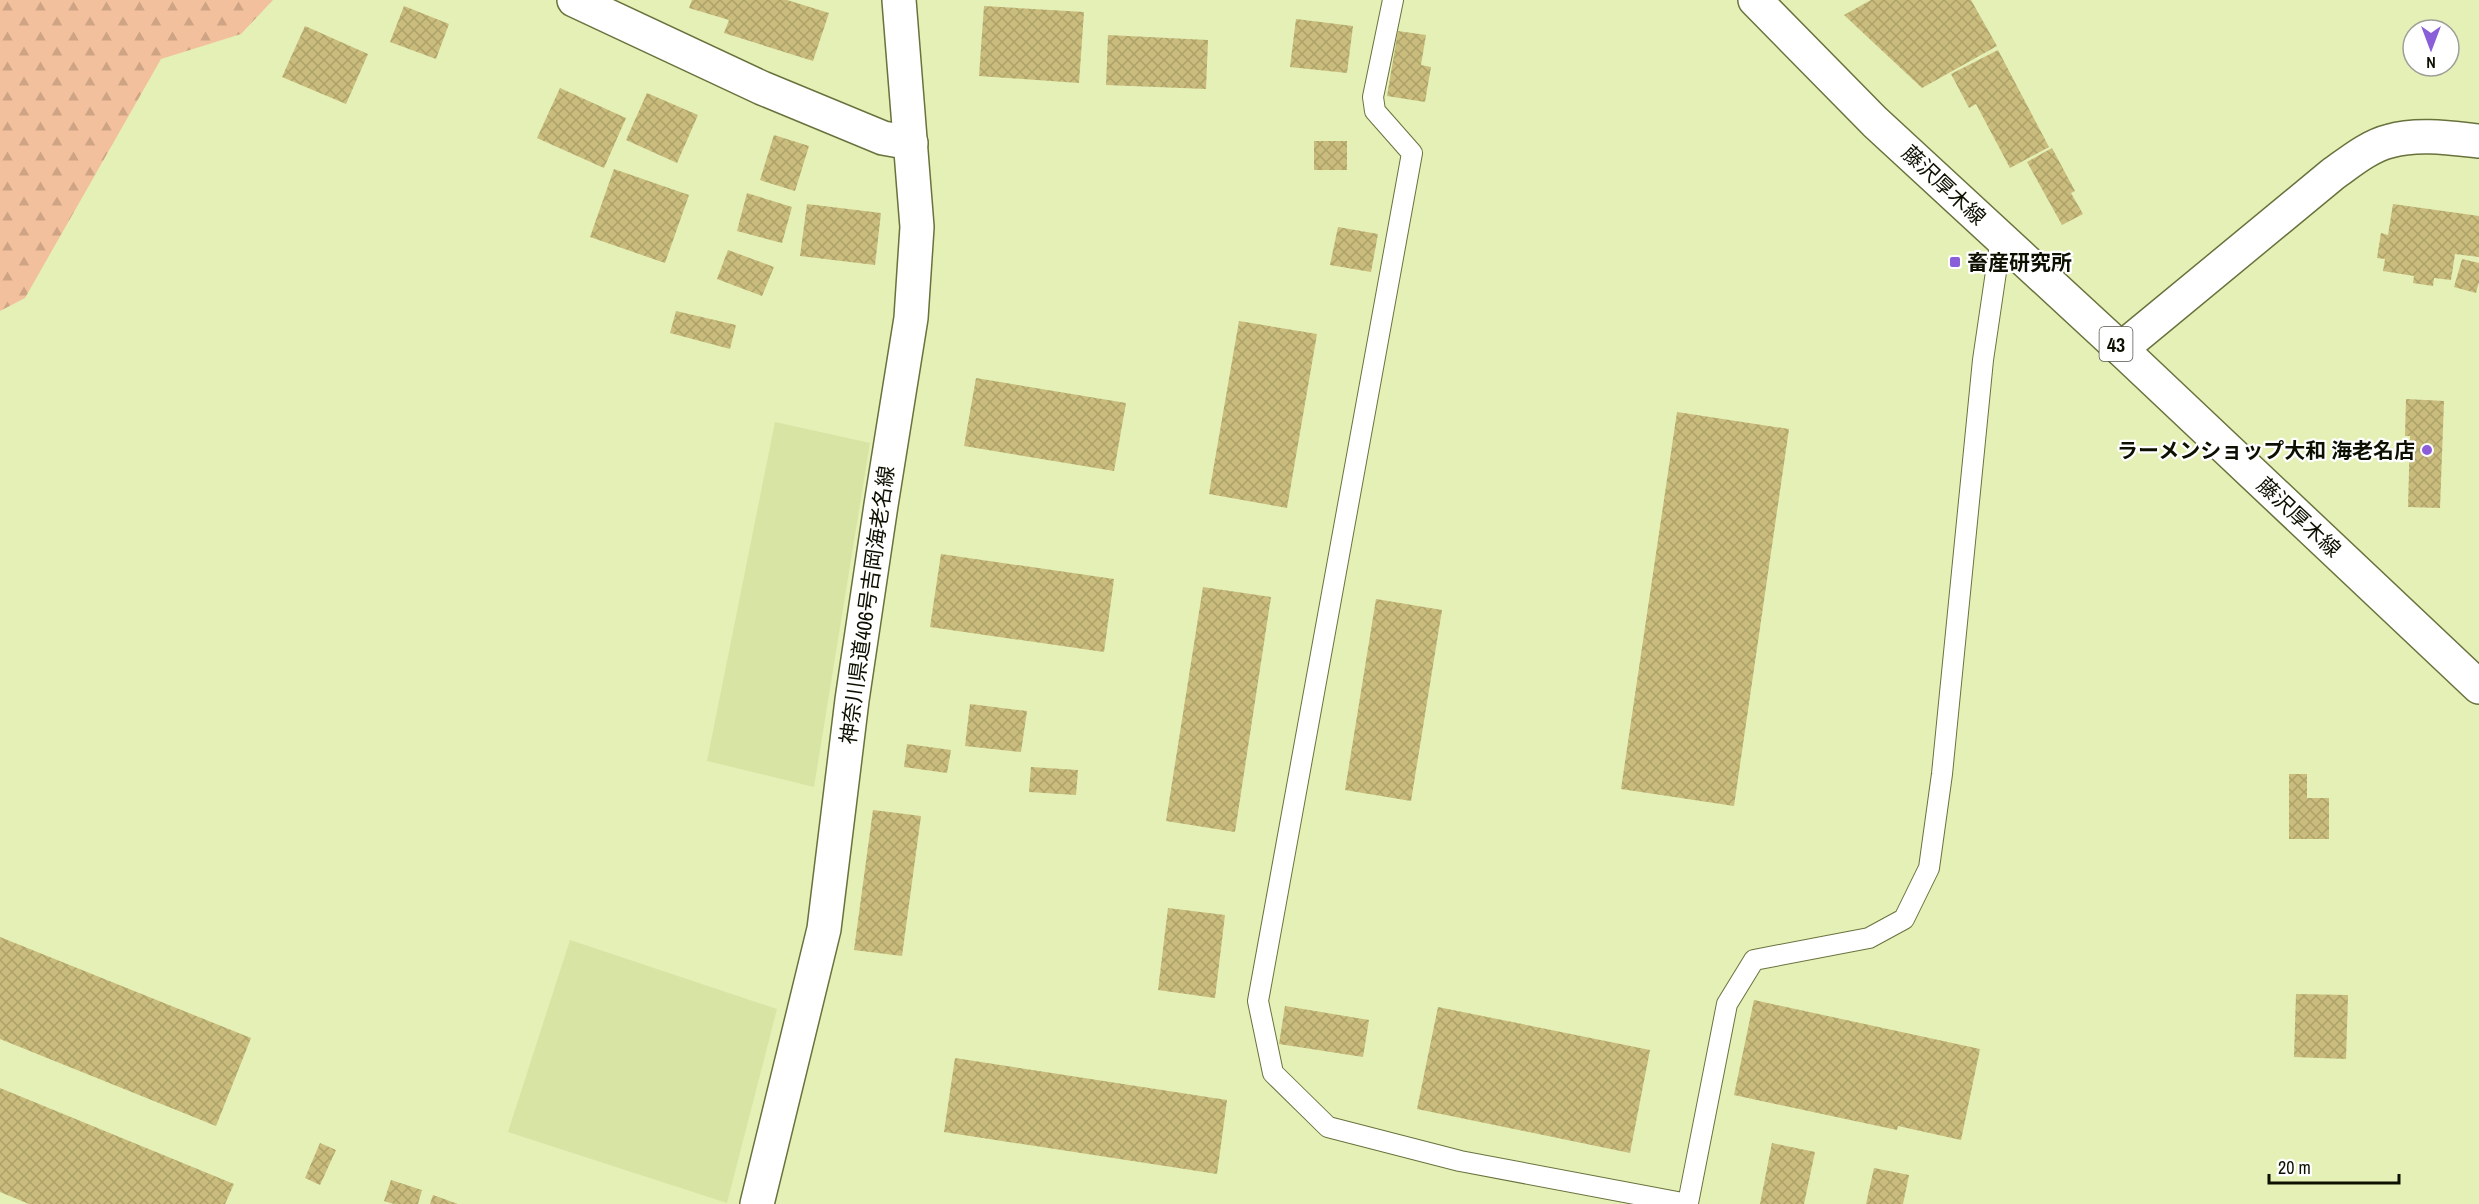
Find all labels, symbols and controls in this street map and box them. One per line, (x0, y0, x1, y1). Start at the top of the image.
north arrow (2401, 18, 2461, 78)
text: N (2426, 52, 2436, 74)
street label: 藤沢厚木線 (1896, 139, 1992, 231)
place label: 畜産研究所 (1967, 248, 2072, 277)
marker: 畜産研究所 (1948, 255, 1962, 269)
road number: 43 (2100, 327, 2132, 361)
place label: ラーメンショップ大和 海老名店 (2117, 436, 2415, 465)
marker: ラーメンショップ大和 海老名店 (2420, 443, 2434, 457)
street label: 神奈川県道406号吉岡海老名線 (833, 464, 901, 746)
street label: 藤沢厚木線 (2251, 471, 2347, 563)
scale bar (2269, 1147, 2400, 1185)
text: 20 m (2278, 1155, 2311, 1180)

